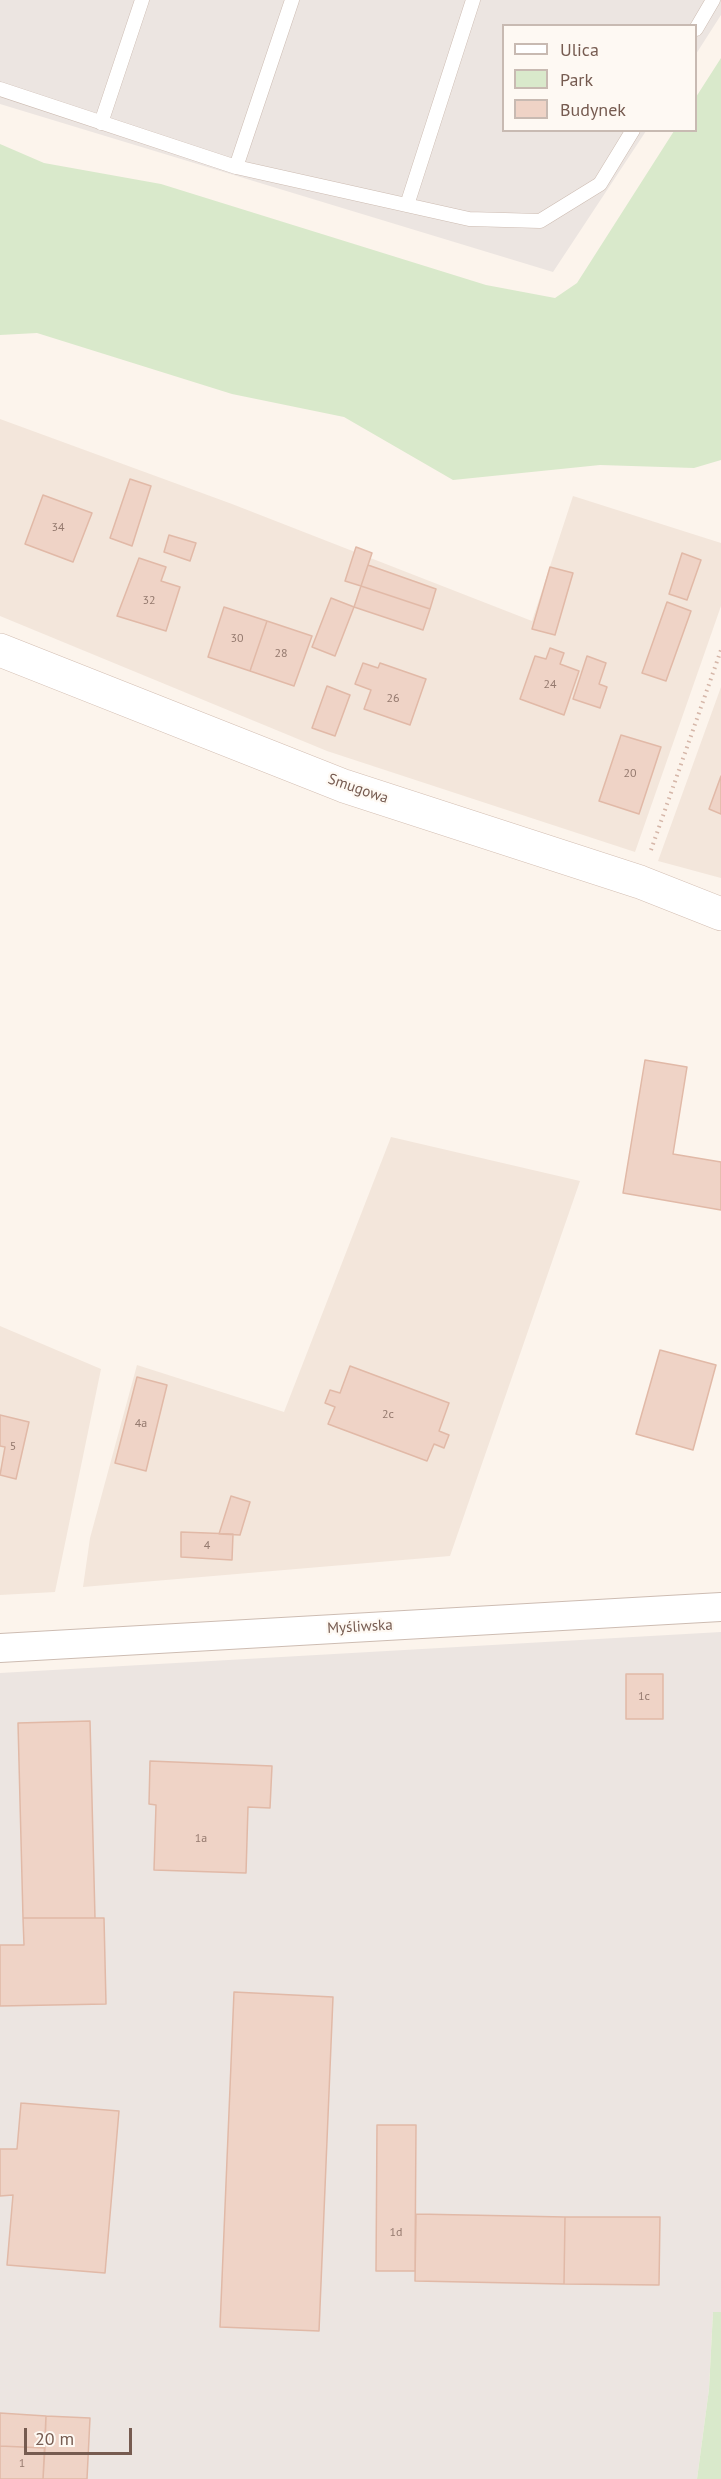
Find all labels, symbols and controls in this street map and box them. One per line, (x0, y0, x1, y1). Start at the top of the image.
legend (502, 24, 697, 132)
text: Ulica (560, 38, 599, 61)
text: Park (560, 68, 593, 91)
text: Budynek (560, 98, 626, 121)
house number: 34 (51, 521, 65, 535)
house number: 32 (142, 594, 156, 608)
house number: 30 (230, 632, 244, 646)
house number: 28 (274, 647, 288, 661)
house number: 24 (543, 678, 557, 692)
house number: 26 (386, 692, 400, 706)
house number: 20 (623, 767, 637, 781)
street label: Smugowa (325, 770, 391, 808)
house number: 2c (382, 1408, 394, 1422)
house number: 4a (135, 1417, 147, 1431)
house number: 5 (10, 1440, 16, 1454)
house number: 4 (204, 1539, 210, 1553)
street label: Myśliwska (327, 1616, 393, 1638)
house number: 1c (638, 1690, 650, 1704)
house number: 1a (195, 1832, 207, 1846)
house number: 1d (390, 2226, 402, 2240)
scale bar (27, 2416, 135, 2454)
text: 20 m (35, 2427, 74, 2450)
house number: 1 (19, 2457, 25, 2471)

